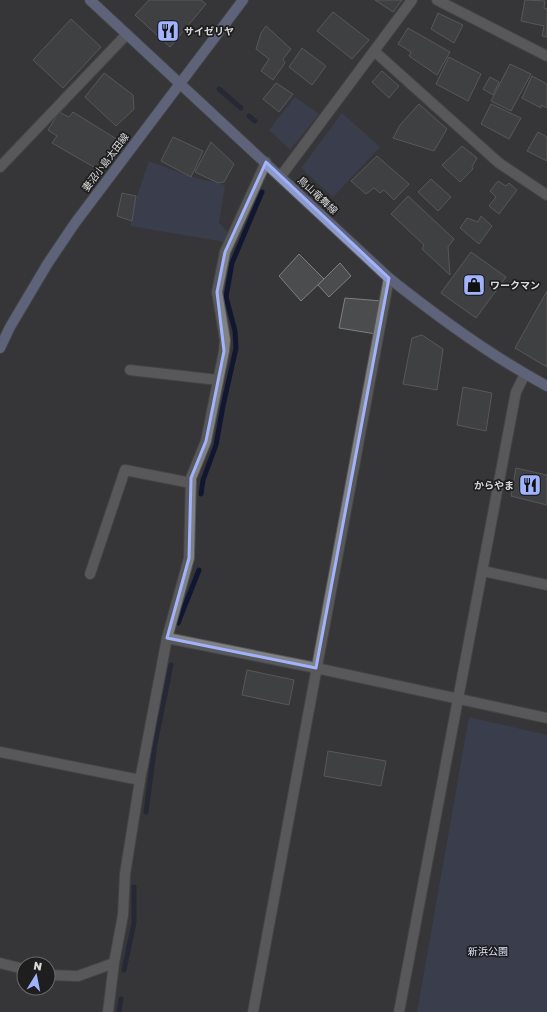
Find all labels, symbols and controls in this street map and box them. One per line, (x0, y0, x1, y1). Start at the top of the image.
restaurant icon: サイゼリヤ (155, 18, 181, 44)
place label: サイゼリヤ (184, 25, 234, 37)
street label: 妻沼小島太田線 (79, 130, 131, 194)
street label: 鳥山竜舞線 (296, 174, 340, 216)
shop icon: ワークマン (461, 272, 487, 298)
place label: ワークマン (490, 279, 540, 291)
restaurant icon: からやま (517, 472, 543, 498)
place label: からやま (474, 479, 514, 491)
park label: 新浜公園 (468, 945, 508, 957)
north arrow (16, 956, 56, 996)
text: N (33, 959, 43, 973)

